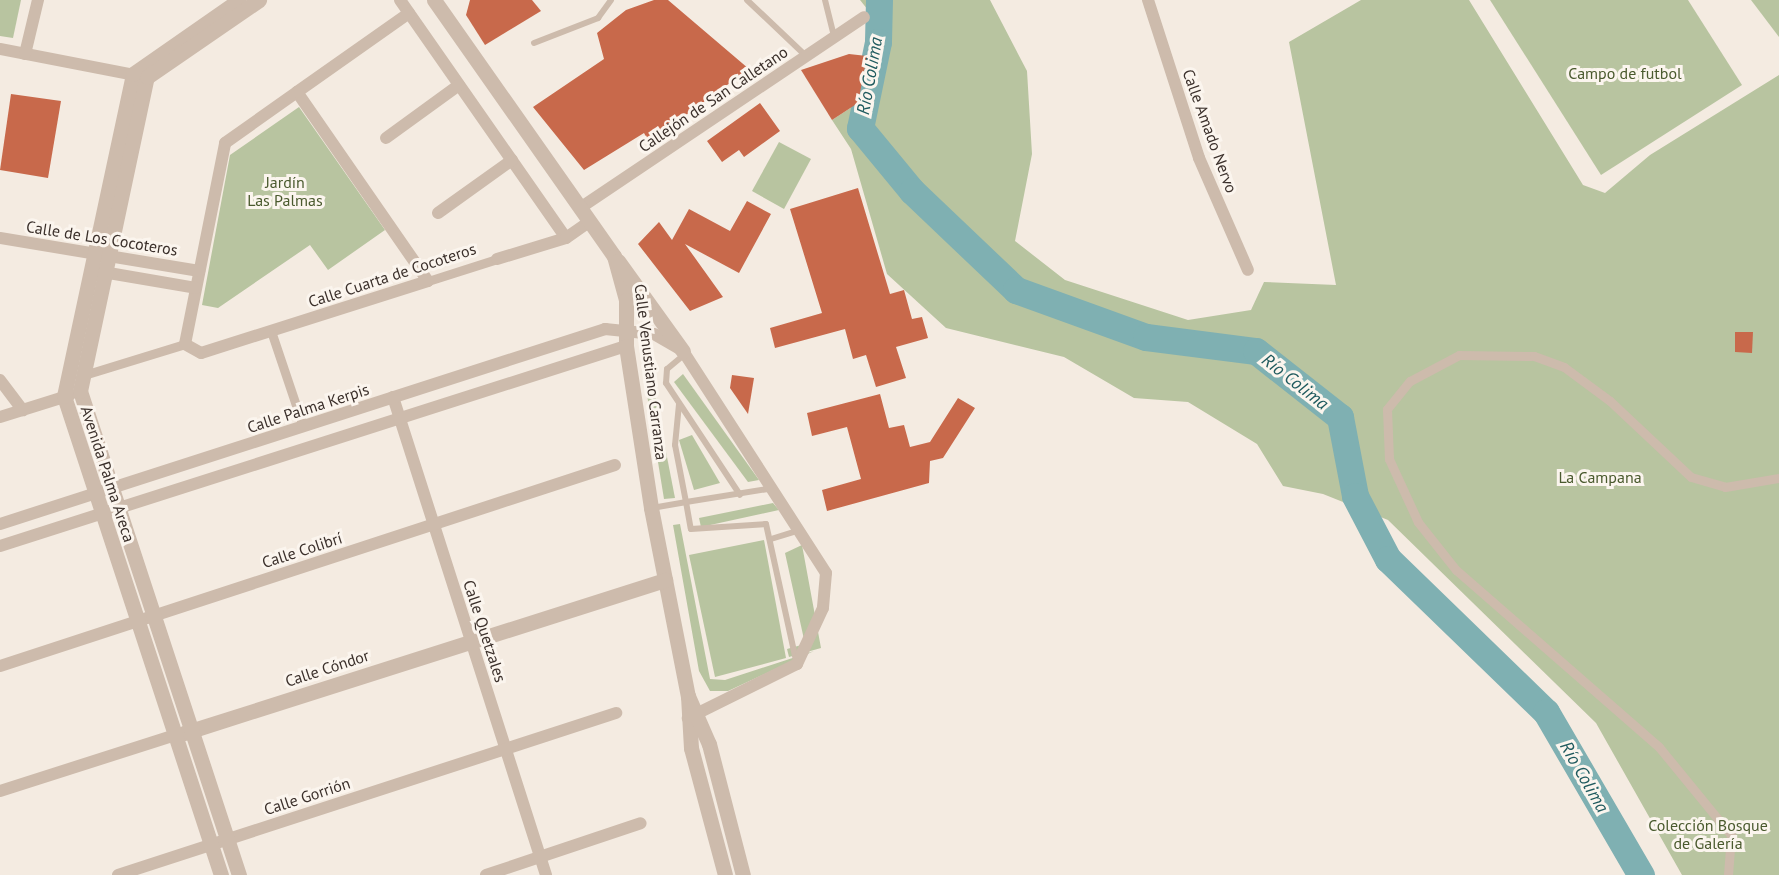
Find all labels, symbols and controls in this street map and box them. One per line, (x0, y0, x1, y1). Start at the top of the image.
water label: Río Colima (853, 35, 887, 117)
street label: Callejón de San Calletano (635, 42, 791, 156)
park label: Campo de futbol (1568, 63, 1682, 83)
street label: Calle Amado Nervo (1179, 66, 1241, 196)
park label: Jardín Las Palmas (247, 172, 323, 210)
street label: Calle de Los Cocoteros (25, 217, 179, 259)
street label: Calle Cuarta de Cocoteros (306, 239, 478, 311)
street label: Calle Venustiano Carranza (631, 283, 671, 461)
water label: Río Colima (1257, 349, 1333, 415)
street label: Calle Palma Kerpis (245, 379, 371, 437)
street label: Avenida Palma Areca (77, 403, 139, 545)
park label: La Campana (1558, 467, 1642, 487)
street label: Calle Colibrí (260, 528, 344, 572)
street label: Calle Quetzales (459, 577, 511, 685)
street label: Calle Cóndor (283, 645, 371, 691)
water label: Río Colima (1555, 738, 1613, 816)
street label: Calle Gorrión (262, 773, 352, 819)
park label: Colección Bosque de Galería (1648, 815, 1768, 853)

